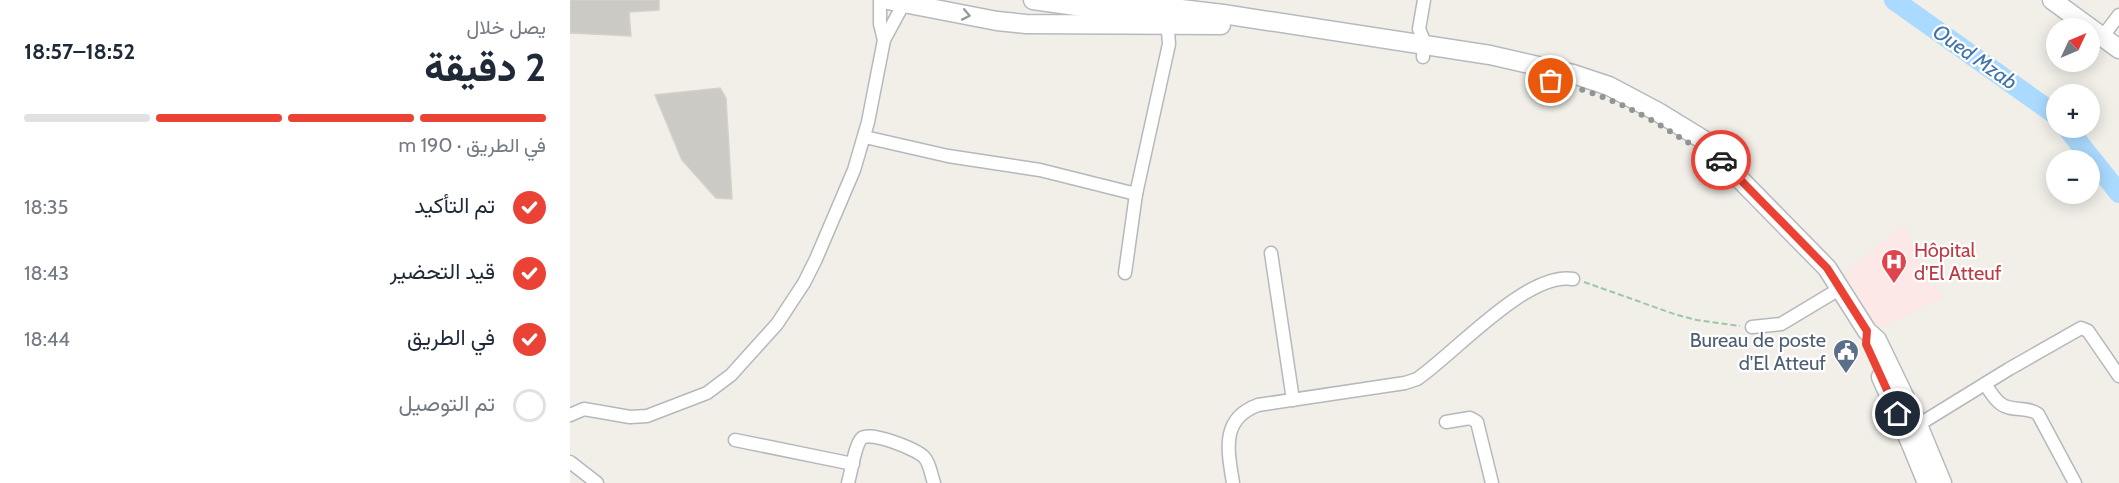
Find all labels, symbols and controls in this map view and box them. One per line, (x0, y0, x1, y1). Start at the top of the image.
one-way arrow (961, 8, 971, 21)
text: يصل خلال (466, 15, 546, 39)
north arrow (2046, 18, 2100, 72)
map controls (2046, 18, 2100, 204)
water label: Oued Mzab (1928, 19, 2022, 95)
text: 18:52–18:57 (24, 38, 135, 65)
text: 2 دقيقة (424, 43, 546, 91)
pin (1525, 55, 1576, 106)
icon: bag (1534, 64, 1567, 97)
button: + (2046, 84, 2100, 138)
courier (1691, 130, 1751, 190)
text: في الطريق · 190 m (398, 133, 546, 157)
icon: car (1705, 144, 1738, 177)
button: − (2046, 150, 2100, 204)
icon: check (513, 191, 546, 224)
text: تم التأكيد (414, 192, 495, 219)
text: 18:35 (24, 195, 68, 219)
place label: Hôpital d'El Atteuf (1914, 238, 2002, 285)
hospital icon: Hôpital d'El Atteuf (1879, 247, 1909, 285)
icon: check (513, 257, 546, 290)
text: قيد التحضير (390, 258, 495, 285)
text: 18:43 (24, 261, 69, 285)
icon: check (513, 323, 546, 356)
text: في الطريق (407, 324, 495, 351)
text: 18:44 (24, 327, 70, 351)
place label: Bureau de poste d'El Atteuf (1690, 328, 1826, 375)
public building icon: Bureau de poste d'El Atteuf (1831, 337, 1861, 375)
pin (1872, 388, 1923, 439)
text: تم التوصيل (398, 390, 495, 417)
icon: home (1881, 397, 1914, 430)

